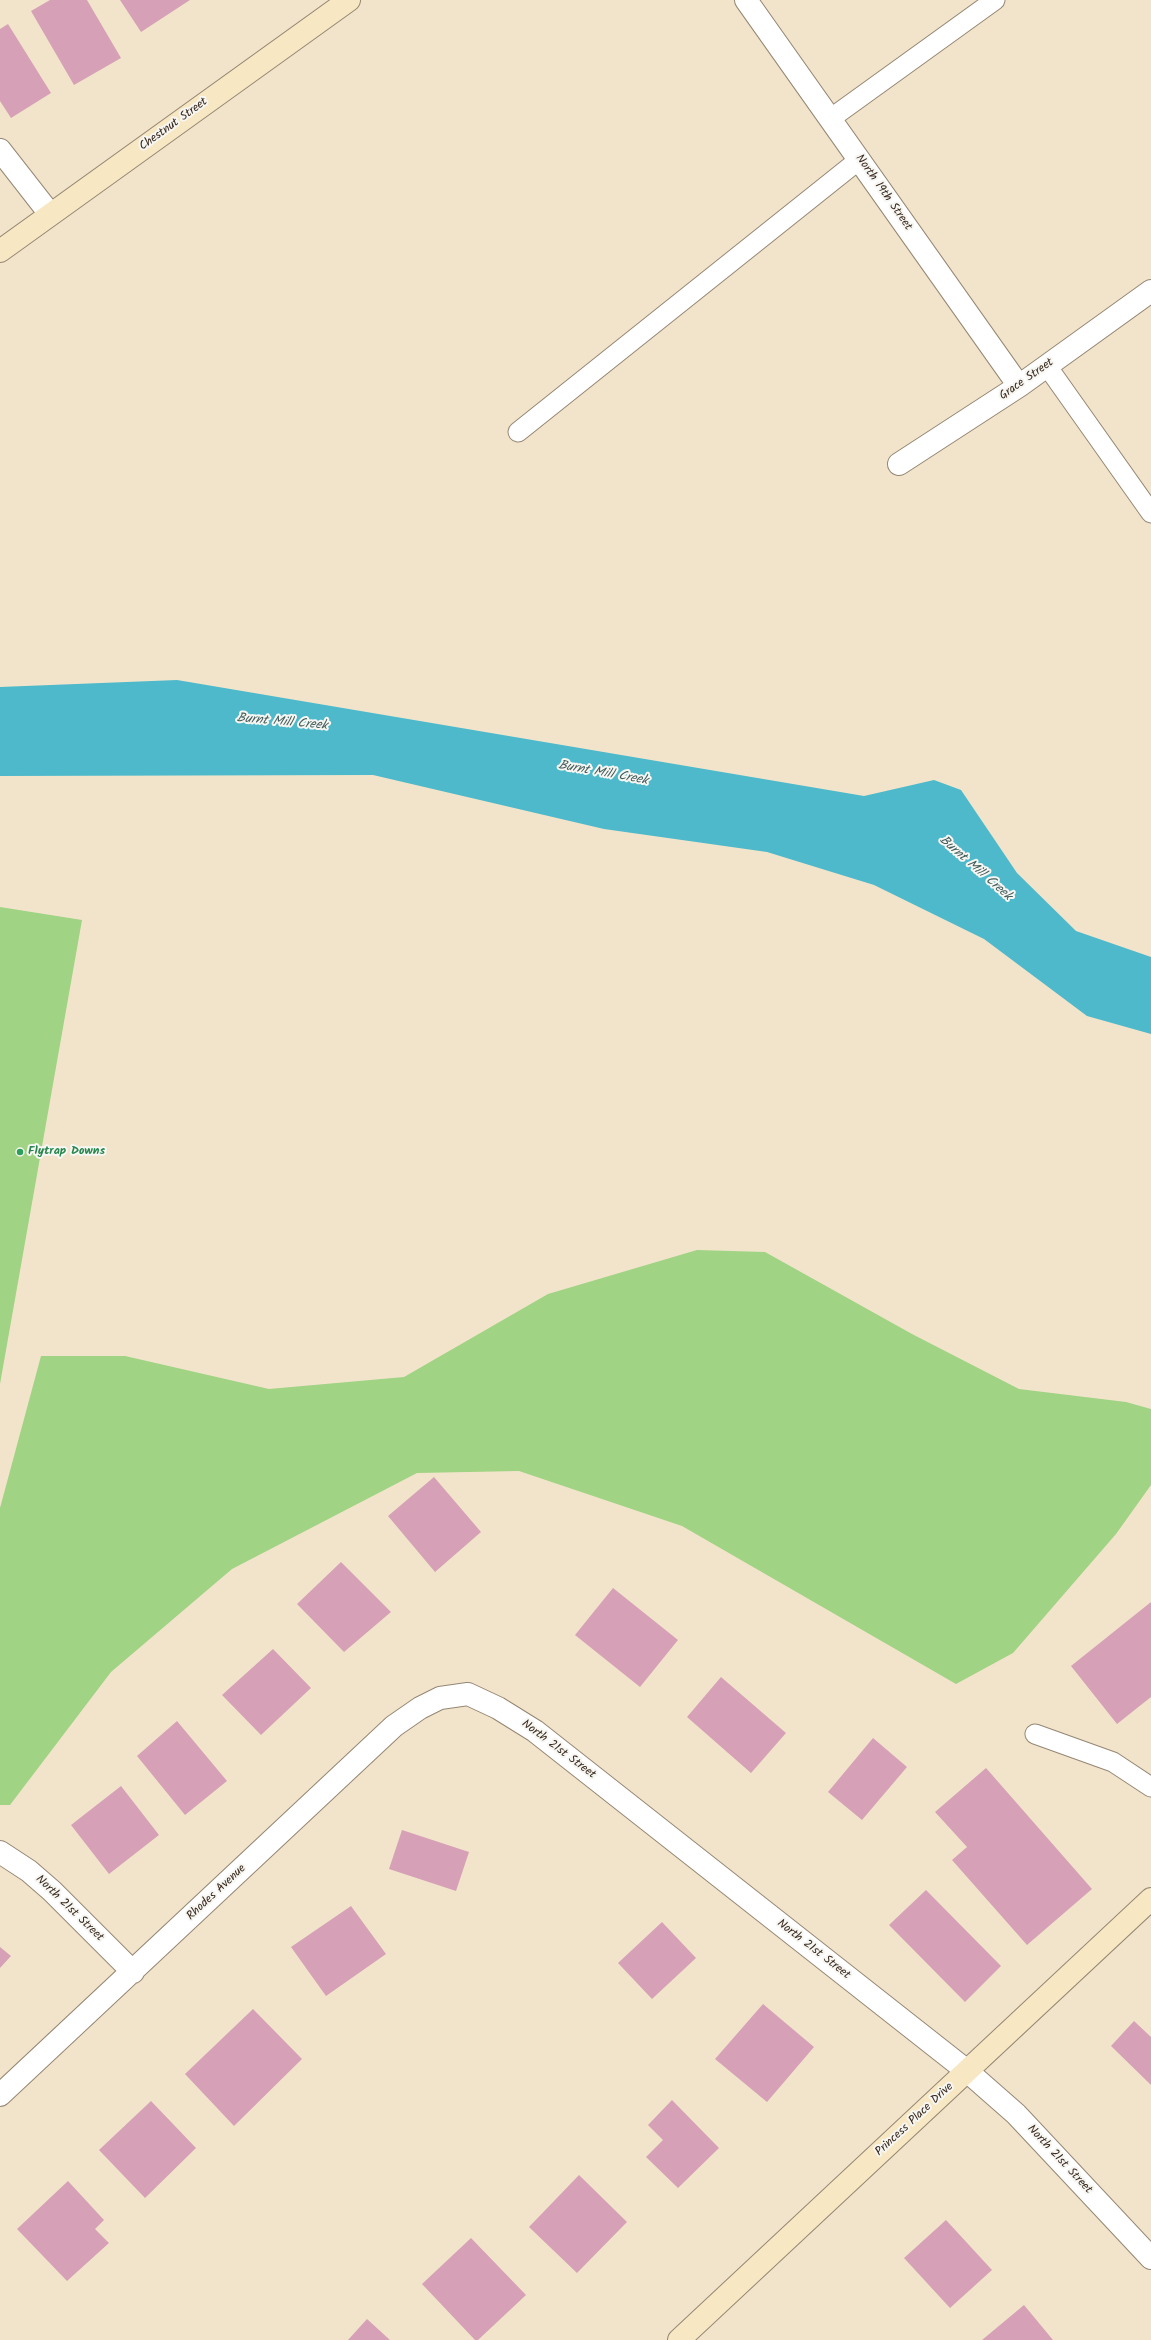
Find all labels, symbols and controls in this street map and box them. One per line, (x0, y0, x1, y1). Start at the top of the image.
street label: Chestnut Street (137, 95, 211, 155)
street label: North 19th Street (851, 152, 915, 234)
street label: Grace Street (997, 356, 1057, 404)
water label: Burnt Mill Creek (236, 711, 328, 735)
water label: Burnt Mill Creek (557, 758, 649, 790)
water label: Burnt Mill Creek (936, 833, 1014, 905)
place label: Flytrap Downs (28, 1145, 105, 1159)
marker: Flytrap Downs (15, 1147, 25, 1157)
street label: North 21st Street (518, 1717, 598, 1783)
street label: Rhodes Avenue (184, 1862, 250, 1924)
street label: North 21st Street (32, 1873, 106, 1945)
street label: North 21st Street (773, 1917, 853, 1983)
street label: Princess Place Drive (873, 2080, 957, 2160)
street label: North 21st Street (1023, 2122, 1095, 2198)

